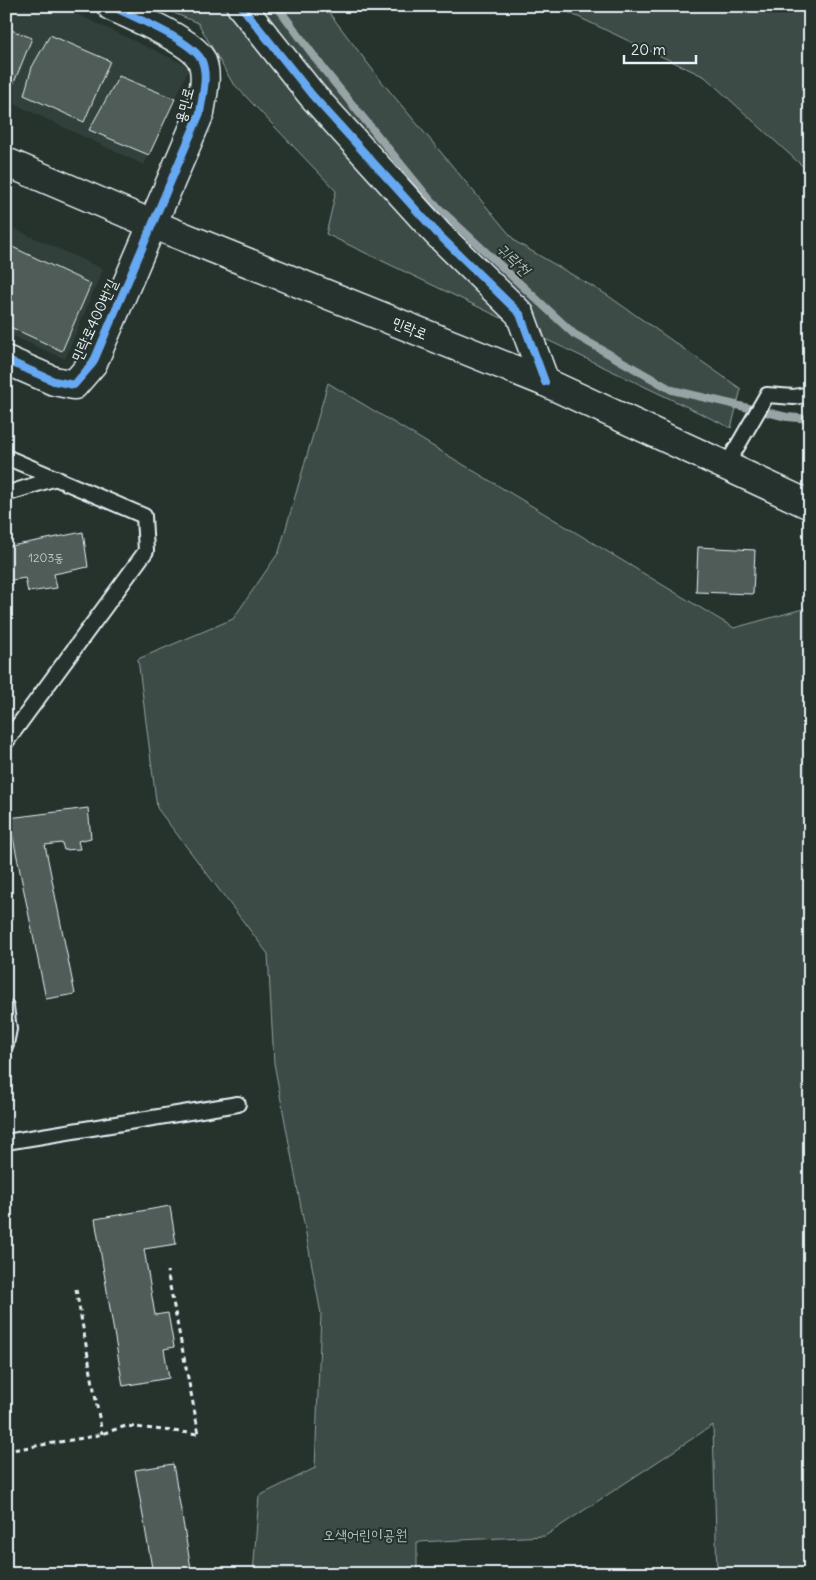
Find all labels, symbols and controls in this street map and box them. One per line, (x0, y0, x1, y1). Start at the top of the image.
scale bar (624, 32, 696, 64)
text: 20 m (631, 40, 666, 59)
street label: 용민로 (170, 85, 198, 125)
water label: 귀락천 (493, 239, 536, 281)
street label: 민락로400번길 (67, 276, 121, 364)
street label: 민락로 (390, 312, 430, 344)
house number: 1203동 (28, 550, 64, 565)
park label: 오색어린이공원 (323, 1525, 407, 1544)

